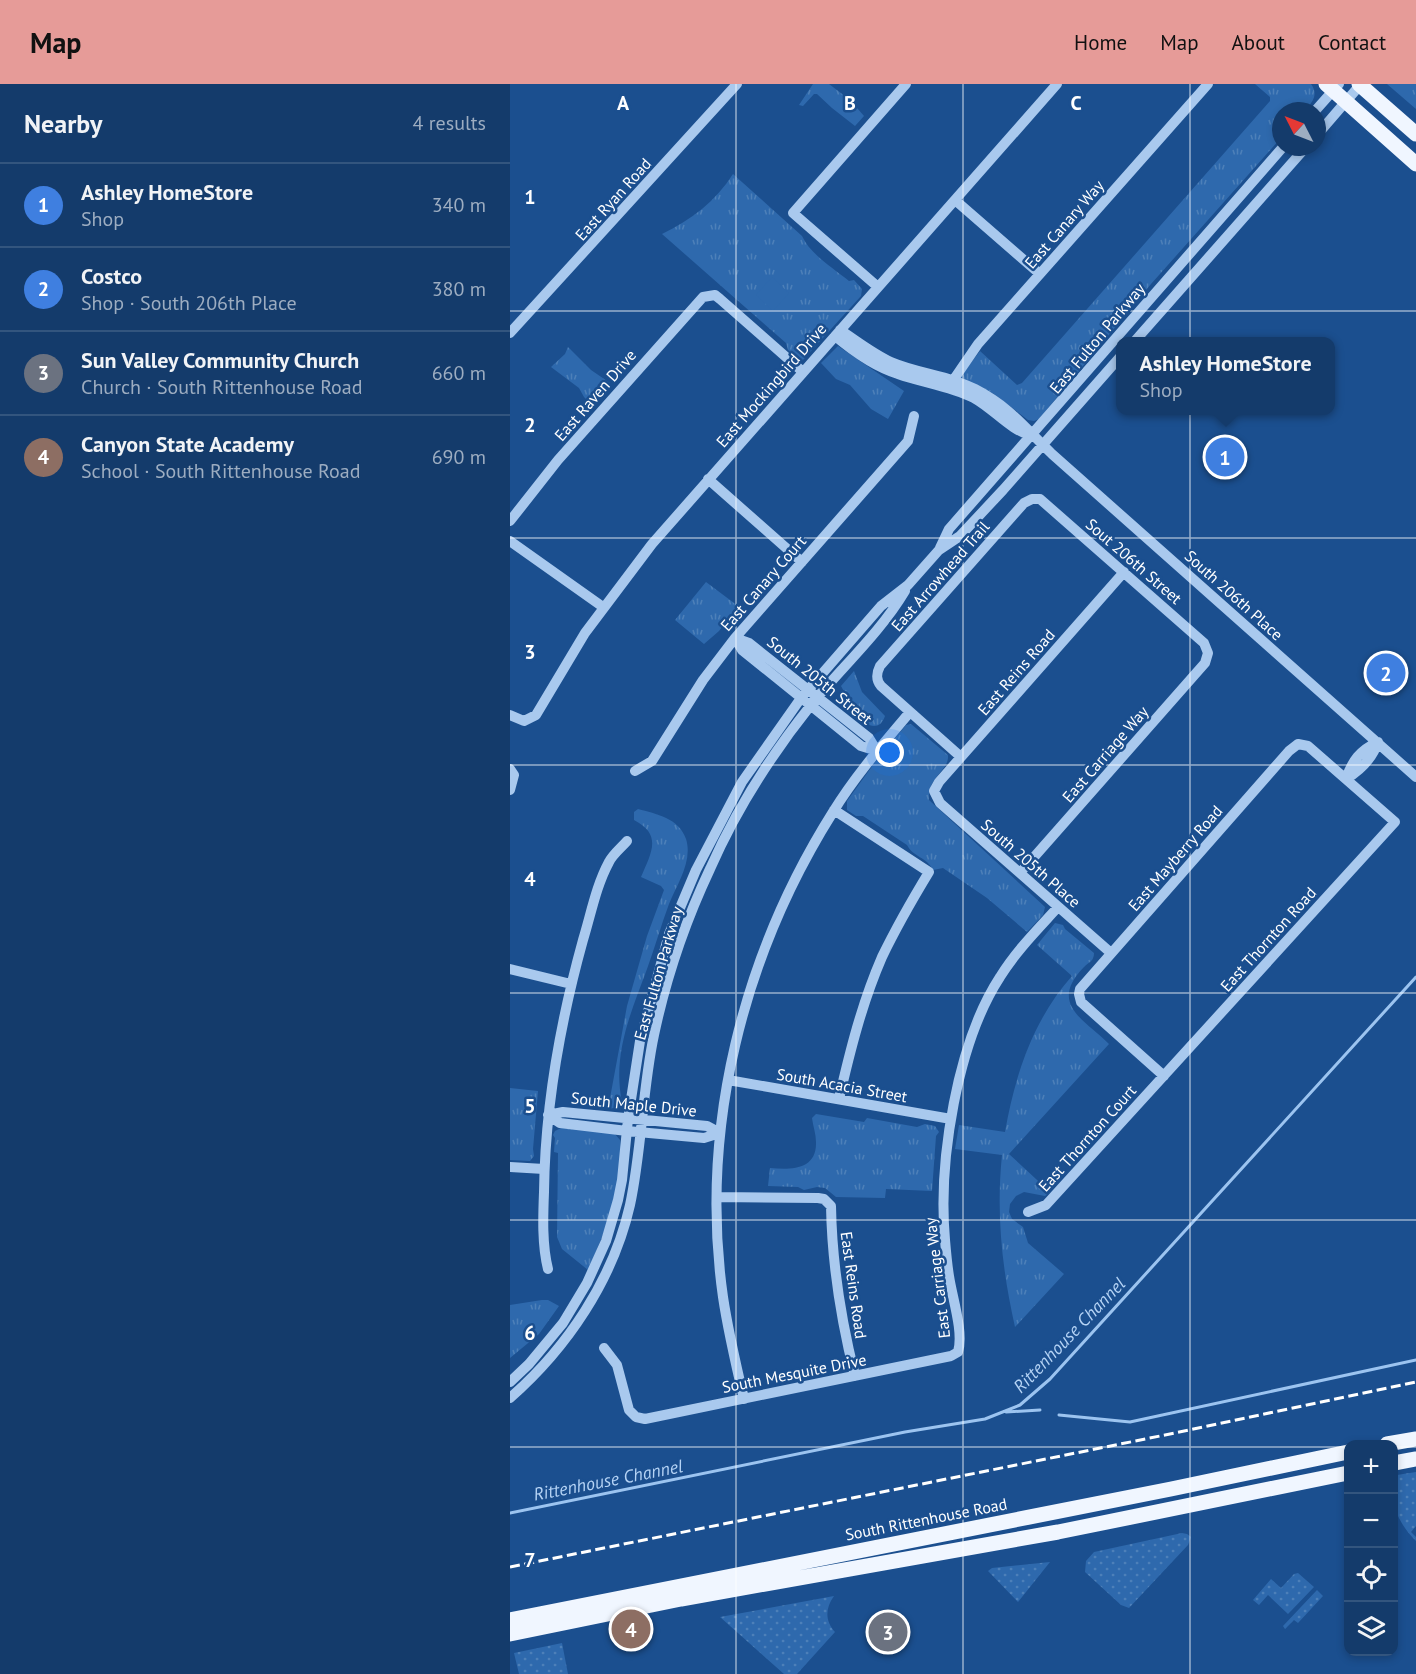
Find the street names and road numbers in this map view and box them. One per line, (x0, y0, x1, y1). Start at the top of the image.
street label: East Ryan Road (571, 154, 655, 244)
street label: East Canary Way (1020, 175, 1108, 272)
street label: East Fulton Parkway (1045, 278, 1149, 397)
street label: East Mockingbird Drive (712, 319, 830, 451)
street label: East Raven Drive (550, 345, 640, 445)
street label: Sout 206th Street (1082, 514, 1187, 609)
street label: East Arrowhead Trail (887, 517, 994, 635)
street label: East Canary Court (716, 531, 810, 635)
street label: South 206th Place (1181, 546, 1287, 644)
street label: East Reins Road (973, 625, 1059, 719)
street label: South 205th Street (763, 631, 877, 729)
street label: East Carriage Way (1058, 701, 1153, 806)
street label: East Mayberry Road (1124, 801, 1226, 915)
street label: South 205th Place (977, 814, 1085, 912)
street label: East Thornton Road (1216, 883, 1320, 995)
street label: East Fulton Parkway (629, 903, 687, 1042)
street label: South Acacia Street (775, 1064, 910, 1106)
street label: East Thornton Court (1034, 1080, 1141, 1196)
street label: South Maple Drive (570, 1087, 698, 1121)
street label: East Carriage Way (920, 1216, 954, 1340)
street label: East Reins Road (837, 1230, 871, 1340)
street label: South Mesquite Drive (720, 1349, 868, 1397)
street label: South Rittenhouse Road (843, 1493, 1009, 1545)

